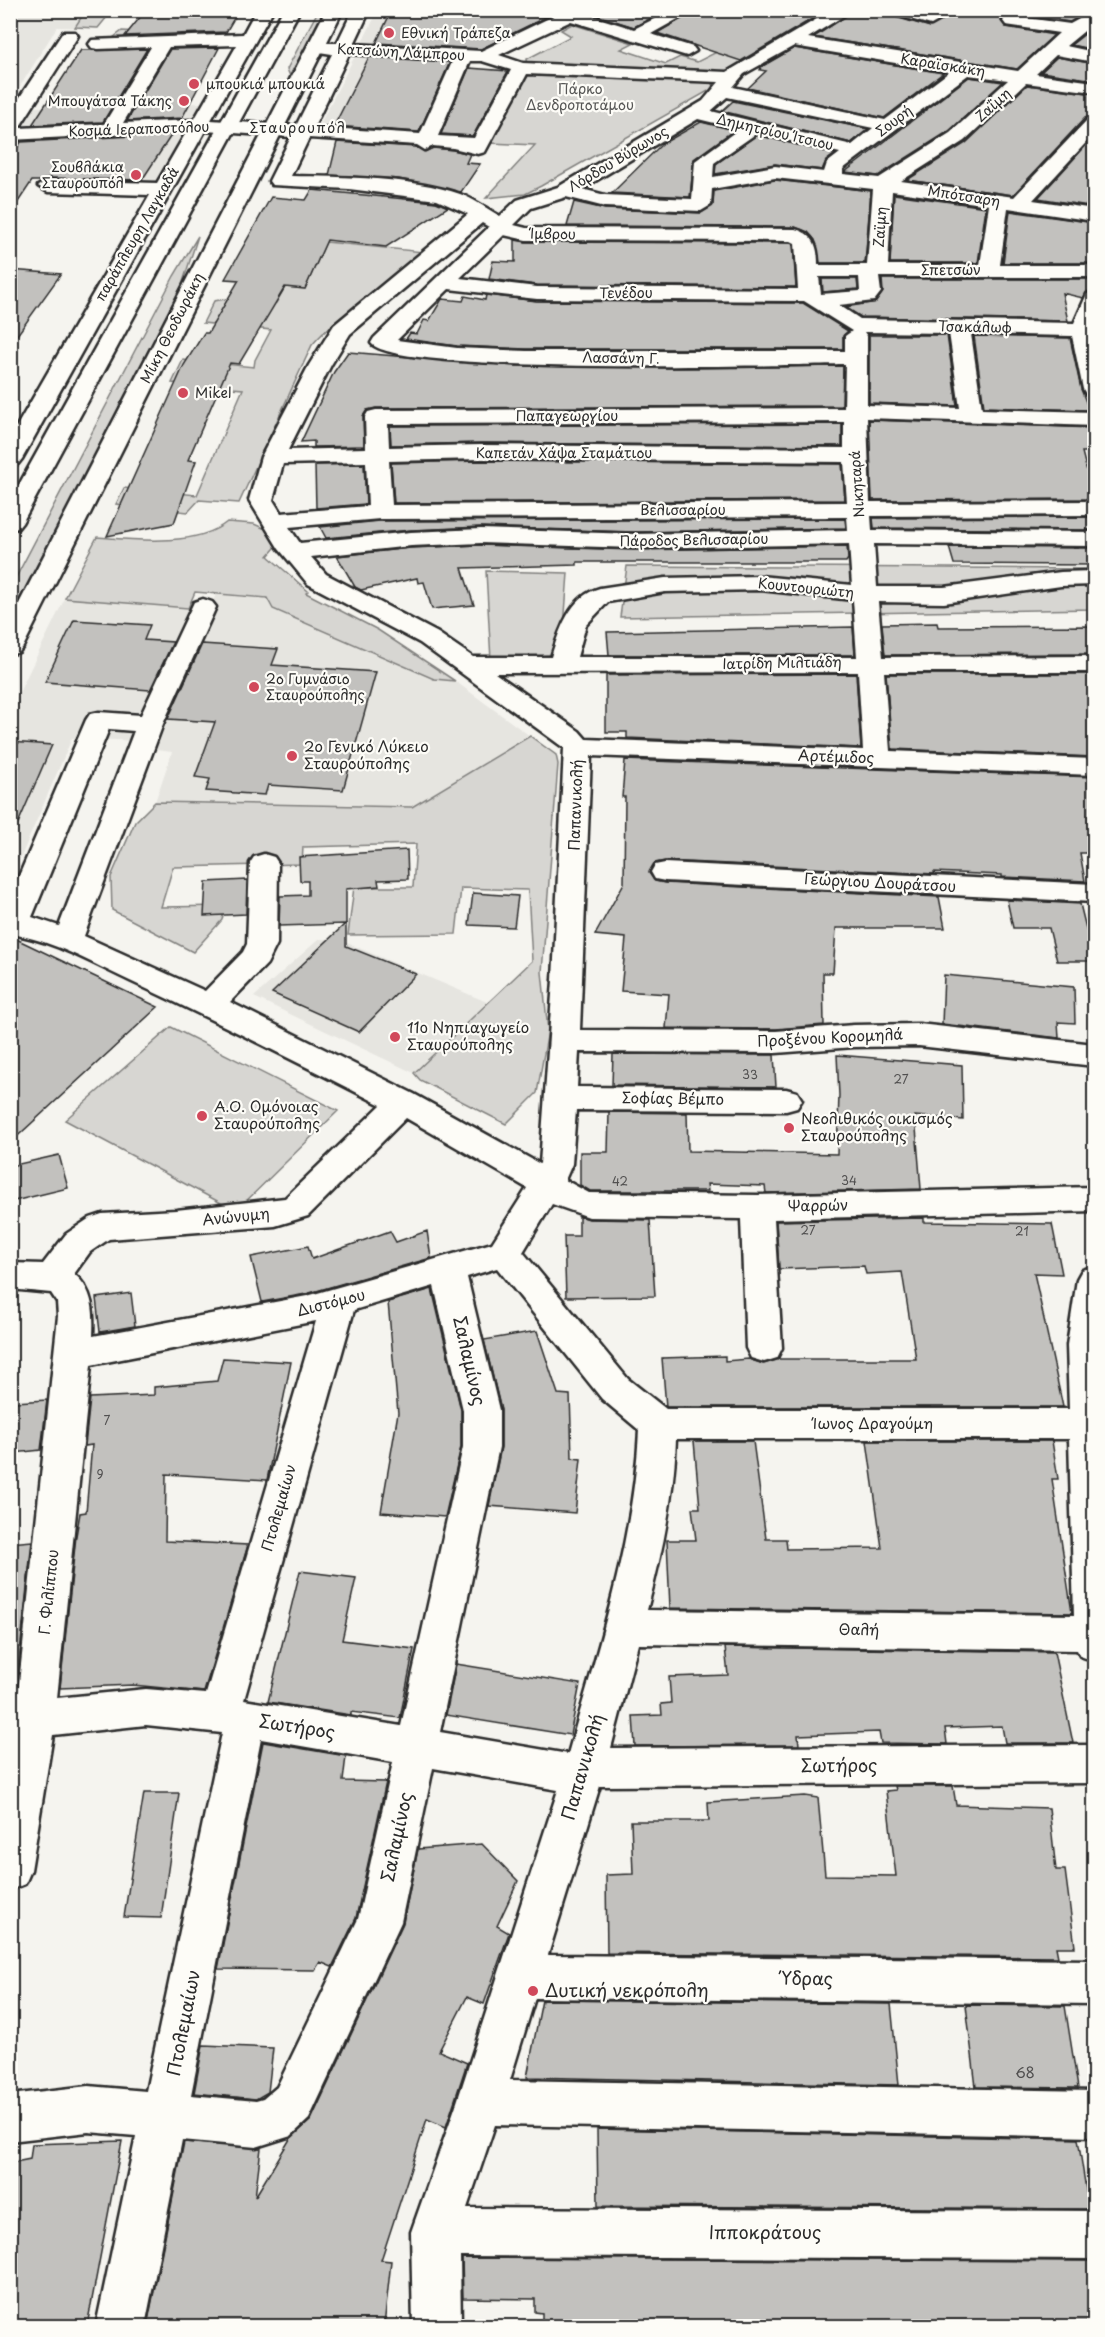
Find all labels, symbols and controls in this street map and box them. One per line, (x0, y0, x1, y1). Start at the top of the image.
place label: Εθνική Τράπεζα (401, 22, 511, 43)
marker: Εθνική Τράπεζα (382, 26, 396, 40)
street label: Κατσώνη Λάμπρου (337, 38, 466, 65)
street label: Καραϊσκάκη (899, 47, 987, 82)
place label: μπουκιά μπουκιά (206, 73, 325, 94)
marker: μπουκιά μπουκιά (187, 77, 201, 91)
park label: Πάρκο Δενδροποτάμου (526, 78, 634, 115)
street label: Ζαΐμη (970, 83, 1015, 126)
place label: Μπουγάτσα Τάκης (48, 90, 172, 111)
marker: Μπουγάτσα Τάκης (177, 94, 191, 108)
street label: Σουρή (871, 100, 916, 141)
street label: Δημητρίου Ίτσιου (714, 108, 836, 155)
street label: Κοσμά Ιεραποστόλου (68, 116, 210, 141)
district label: Σταυρουπόλ (250, 117, 346, 138)
street label: Λόρδου Βύρωνος (564, 120, 672, 197)
place label: Σουβλάκια Σταυρουπόλ (42, 156, 124, 193)
street label: παράπλευρη Λαγκαδά (90, 163, 184, 305)
marker: Σουβλάκια Σταυρουπόλ (129, 168, 143, 182)
street label: Μπότσαρη (926, 179, 1002, 212)
street label: Ζαϊμη (868, 206, 891, 248)
street label: Ίμβρου (528, 223, 576, 244)
street label: Σπετσών (921, 259, 981, 280)
street label: Μίκη Θεοδωράκη (135, 269, 209, 387)
street label: Τενέδου (599, 282, 653, 303)
street label: Τσακάλωφ (938, 315, 1012, 338)
street label: Λασσάνη Γ. (582, 346, 660, 369)
place label: Mikel (195, 382, 232, 403)
marker: Mikel (176, 386, 190, 400)
street label: Παπαγεωργίου (516, 405, 618, 426)
street label: Καπετάν Χάψα Σταμάτιου (476, 442, 652, 463)
street label: Νικηταρά (844, 450, 869, 518)
street label: Βελισσαρίου (640, 499, 726, 520)
street label: Πάροδος Βελισσαρίου (619, 528, 768, 551)
street label: Κουντουριώτη (757, 572, 855, 603)
street label: Ιατρίδη Μιλτιάδη (722, 651, 842, 674)
place label: 2ο Γυμνάσιο Σταυρούπολης (266, 668, 365, 705)
marker: 2ο Γυμνάσιο Σταυρούπολης (247, 680, 261, 694)
place label: 2ο Γενικό Λύκειο Σταυρούπολης (304, 734, 429, 774)
street label: Αρτέμιδος (798, 743, 875, 768)
marker: 2ο Γενικό Λύκειο Σταυρούπολης (285, 749, 299, 763)
street label: Παπανικολή (561, 759, 588, 851)
street label: Γεώργιου Δουράτσου (803, 866, 957, 897)
place label: 11ο Νηπιαγωγείο Σταυρούπολης (407, 1015, 529, 1055)
street label: Προξένου Κορομηλά (756, 1021, 904, 1052)
marker: 11ο Νηπιαγωγείο Σταυρούπολης (388, 1030, 402, 1044)
house number: 33 (742, 1065, 758, 1083)
house number: 27 (894, 1070, 909, 1088)
street label: Σοφίας Βέμπο (622, 1085, 724, 1110)
place label: Α.Ο. Ομόνοιας Σταυρούπολης (214, 1094, 320, 1134)
place label: Νεολιθικός οικισμός Σταυρούπολης (801, 1106, 953, 1146)
marker: Α.Ο. Ομόνοιας Σταυρούπολης (195, 1109, 209, 1123)
marker: Νεολιθικός οικισμός Σταυρούπολης (782, 1121, 796, 1135)
house number: 34 (841, 1171, 857, 1189)
house number: 42 (612, 1172, 628, 1190)
street label: Ψαρρών (787, 1192, 849, 1217)
street label: Ανώνυμη (201, 1201, 270, 1230)
house number: 27 (801, 1221, 816, 1239)
house number: 21 (1015, 1222, 1029, 1240)
street label: Διστόμου (294, 1282, 367, 1321)
street label: Σαλαμίνος (447, 1313, 494, 1408)
house number: 7 (104, 1411, 111, 1429)
street label: Ίωνος Δραγούμη (811, 1411, 933, 1434)
street label: Πτολεμαίων (254, 1461, 301, 1554)
house number: 9 (96, 1465, 104, 1483)
street label: Γ. Φιλίππου (32, 1548, 63, 1636)
street label: Θαλή (839, 1617, 880, 1640)
street label: Σωτήρος (257, 1706, 337, 1745)
street label: Παπανικολή (554, 1710, 610, 1823)
street label: Σωτήρος (801, 1751, 877, 1778)
street label: Σαλαμίνος (373, 1789, 418, 1884)
street label: Ύδρας (778, 1963, 833, 1991)
street label: Πτολεμαίων (159, 1967, 206, 2078)
place label: Δυτική νεκρόπολη (545, 1976, 709, 2003)
marker: Δυτική νεκρόπολη (526, 1984, 540, 1998)
house number: 68 (1015, 2060, 1035, 2083)
street label: Ιπποκράτους (709, 2218, 821, 2245)

